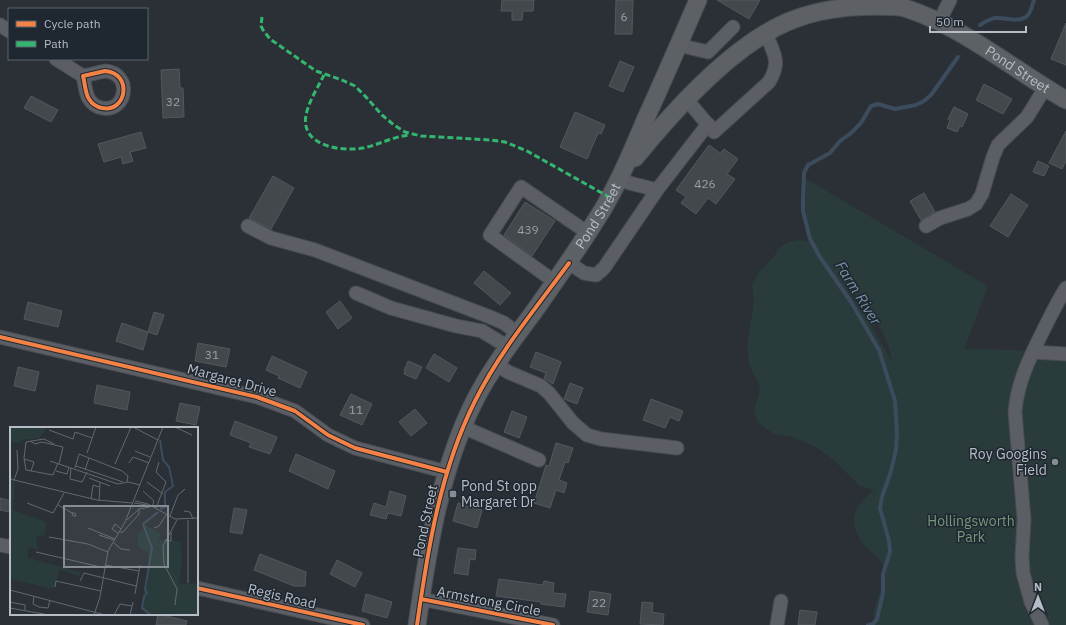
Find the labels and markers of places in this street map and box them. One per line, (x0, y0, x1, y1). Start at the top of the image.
place label: Roy Googins Field (969, 445, 1047, 479)
marker: Roy Googins Field (1050, 457, 1060, 467)
place label: Pond St opp Margaret Dr (461, 477, 537, 511)
marker: Pond St opp Margaret Dr (448, 489, 458, 499)

